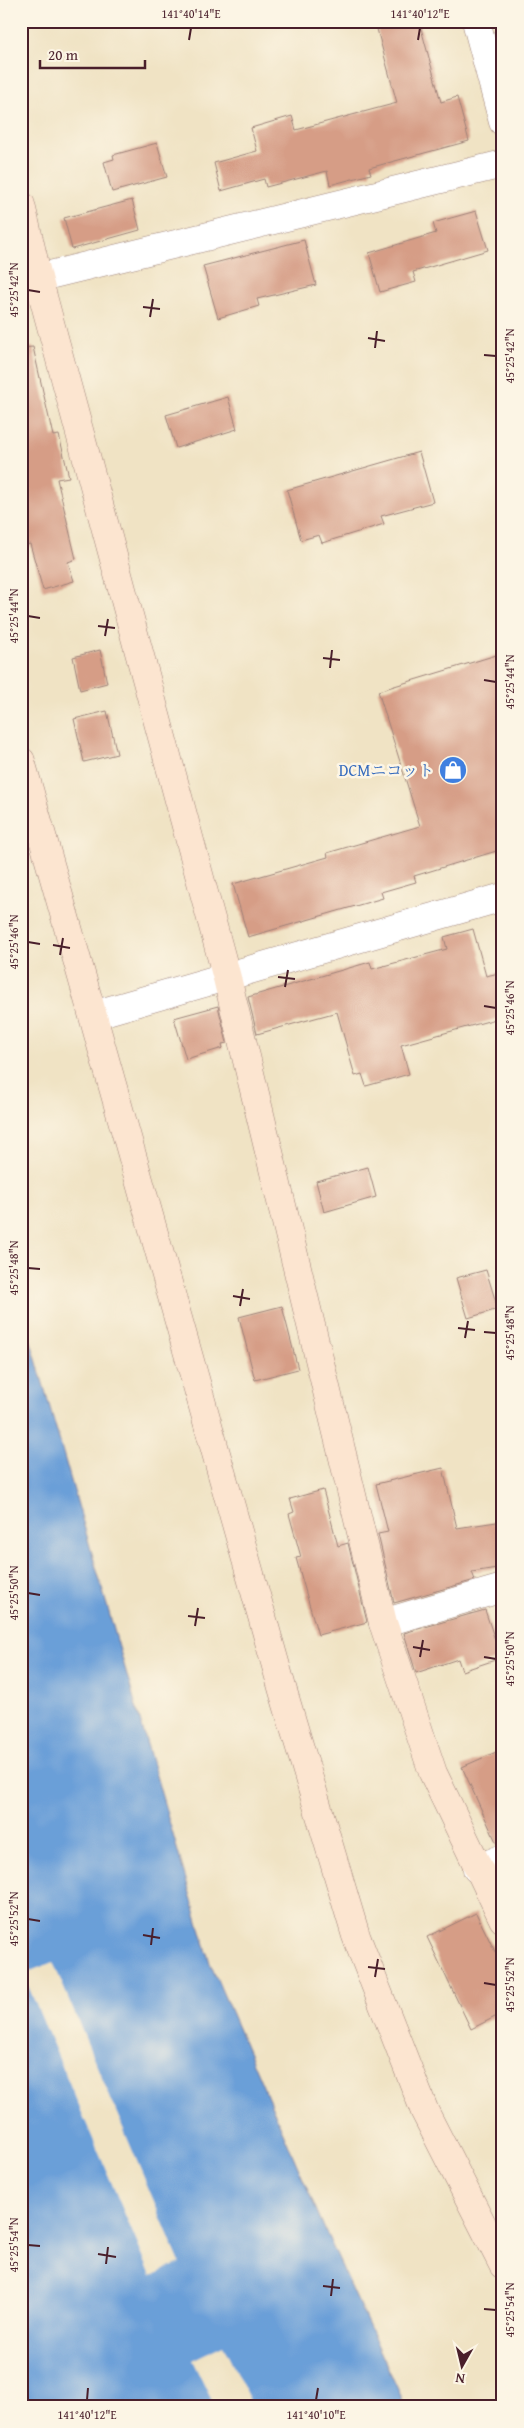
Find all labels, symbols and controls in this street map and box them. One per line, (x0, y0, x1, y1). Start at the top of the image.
text: 141°40'14"E (161, 5, 221, 22)
text: 141°40'12"E (390, 5, 450, 22)
scale bar (40, 38, 145, 70)
text: 20 m (48, 44, 79, 65)
text: 45°25'42"N (5, 262, 22, 318)
text: 45°25'42"N (501, 328, 518, 384)
text: 45°25'44"N (5, 588, 22, 644)
text: 45°25'44"N (501, 654, 518, 710)
shop icon: DCMニコット (438, 755, 468, 785)
place label: DCMニコット (339, 758, 434, 782)
text: 45°25'46"N (5, 914, 22, 970)
text: 45°25'46"N (501, 980, 518, 1036)
text: 45°25'48"N (5, 1240, 22, 1296)
text: 45°25'48"N (501, 1305, 518, 1361)
text: 45°25'50"N (5, 1565, 22, 1621)
text: 45°25'50"N (501, 1631, 518, 1687)
text: 45°25'52"N (5, 1891, 22, 1947)
text: 45°25'52"N (501, 1957, 518, 2013)
text: 45°25'54"N (5, 2217, 22, 2273)
text: 45°25'54"N (501, 2282, 518, 2338)
north arrow (436, 2340, 486, 2390)
text: N (454, 2368, 466, 2389)
text: 141°40'12"E (57, 2406, 117, 2423)
text: 141°40'10"E (286, 2406, 346, 2423)

